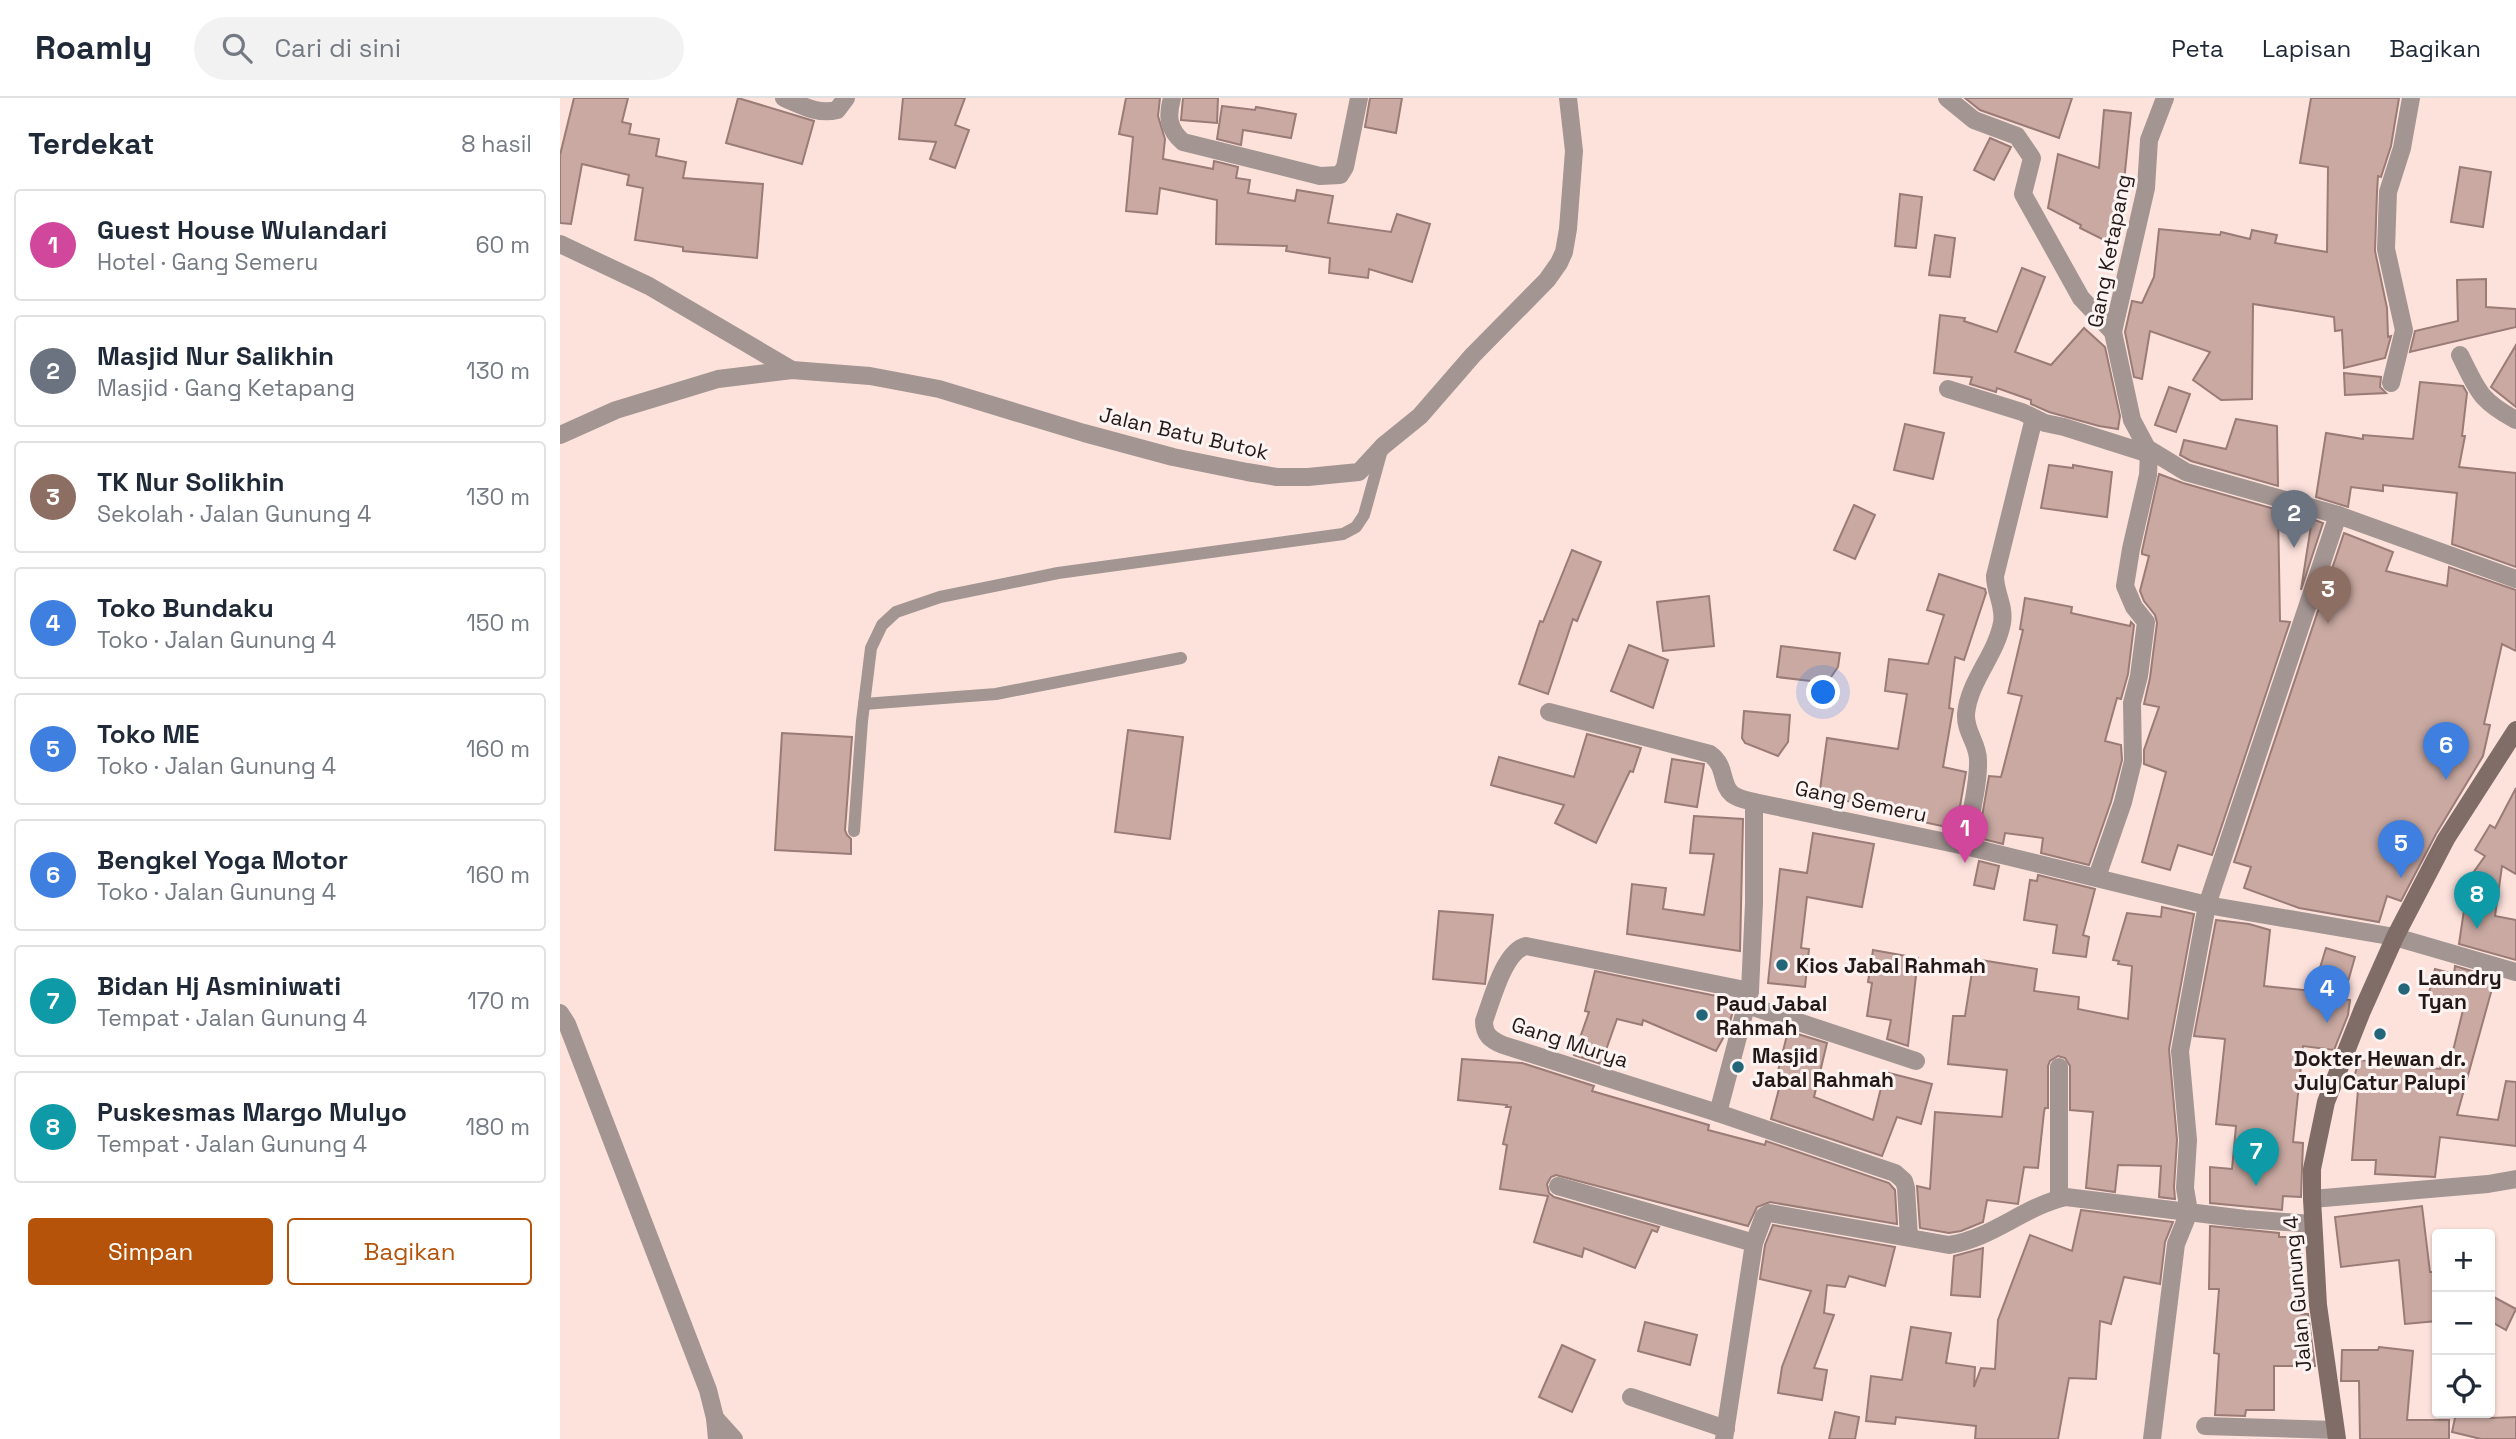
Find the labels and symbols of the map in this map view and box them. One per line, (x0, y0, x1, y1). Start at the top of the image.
street label: Gang Ketapang (2081, 172, 2137, 330)
street label: Jalan Batu Butok (1097, 400, 1271, 466)
pin: 2 (2271, 490, 2317, 548)
pin: 3 (2305, 566, 2351, 624)
your location (1806, 675, 1840, 709)
pin: 6 (2423, 722, 2469, 780)
street label: Gang Semeru (1793, 774, 1929, 828)
pin: 1 (1942, 805, 1988, 863)
pin: 5 (2378, 820, 2424, 878)
pin: 8 (2454, 871, 2500, 929)
place label: Kios Jabal Rahmah (1796, 952, 1986, 979)
marker: Kios Jabal Rahmah (1774, 957, 1790, 973)
place label: Laundry Tyan (2418, 964, 2502, 1015)
pin: 4 (2304, 965, 2350, 1023)
marker: Laundry Tyan (2396, 981, 2412, 997)
place label: Paud Jabal Rahmah (1716, 990, 1827, 1041)
marker: Paud Jabal Rahmah (1694, 1007, 1710, 1023)
street label: Gang Murya (1508, 1010, 1632, 1074)
marker: Dokter Hewan dr. July Catur Palupi (2372, 1026, 2388, 1042)
place label: Masjid Jabal Rahmah (1752, 1042, 1894, 1093)
place label: Dokter Hewan dr. July Catur Palupi (2294, 1045, 2466, 1096)
marker: Masjid Jabal Rahmah (1730, 1059, 1746, 1075)
pin: 7 (2233, 1128, 2279, 1186)
street label: Jalan Gunung 4 (2277, 1215, 2317, 1373)

